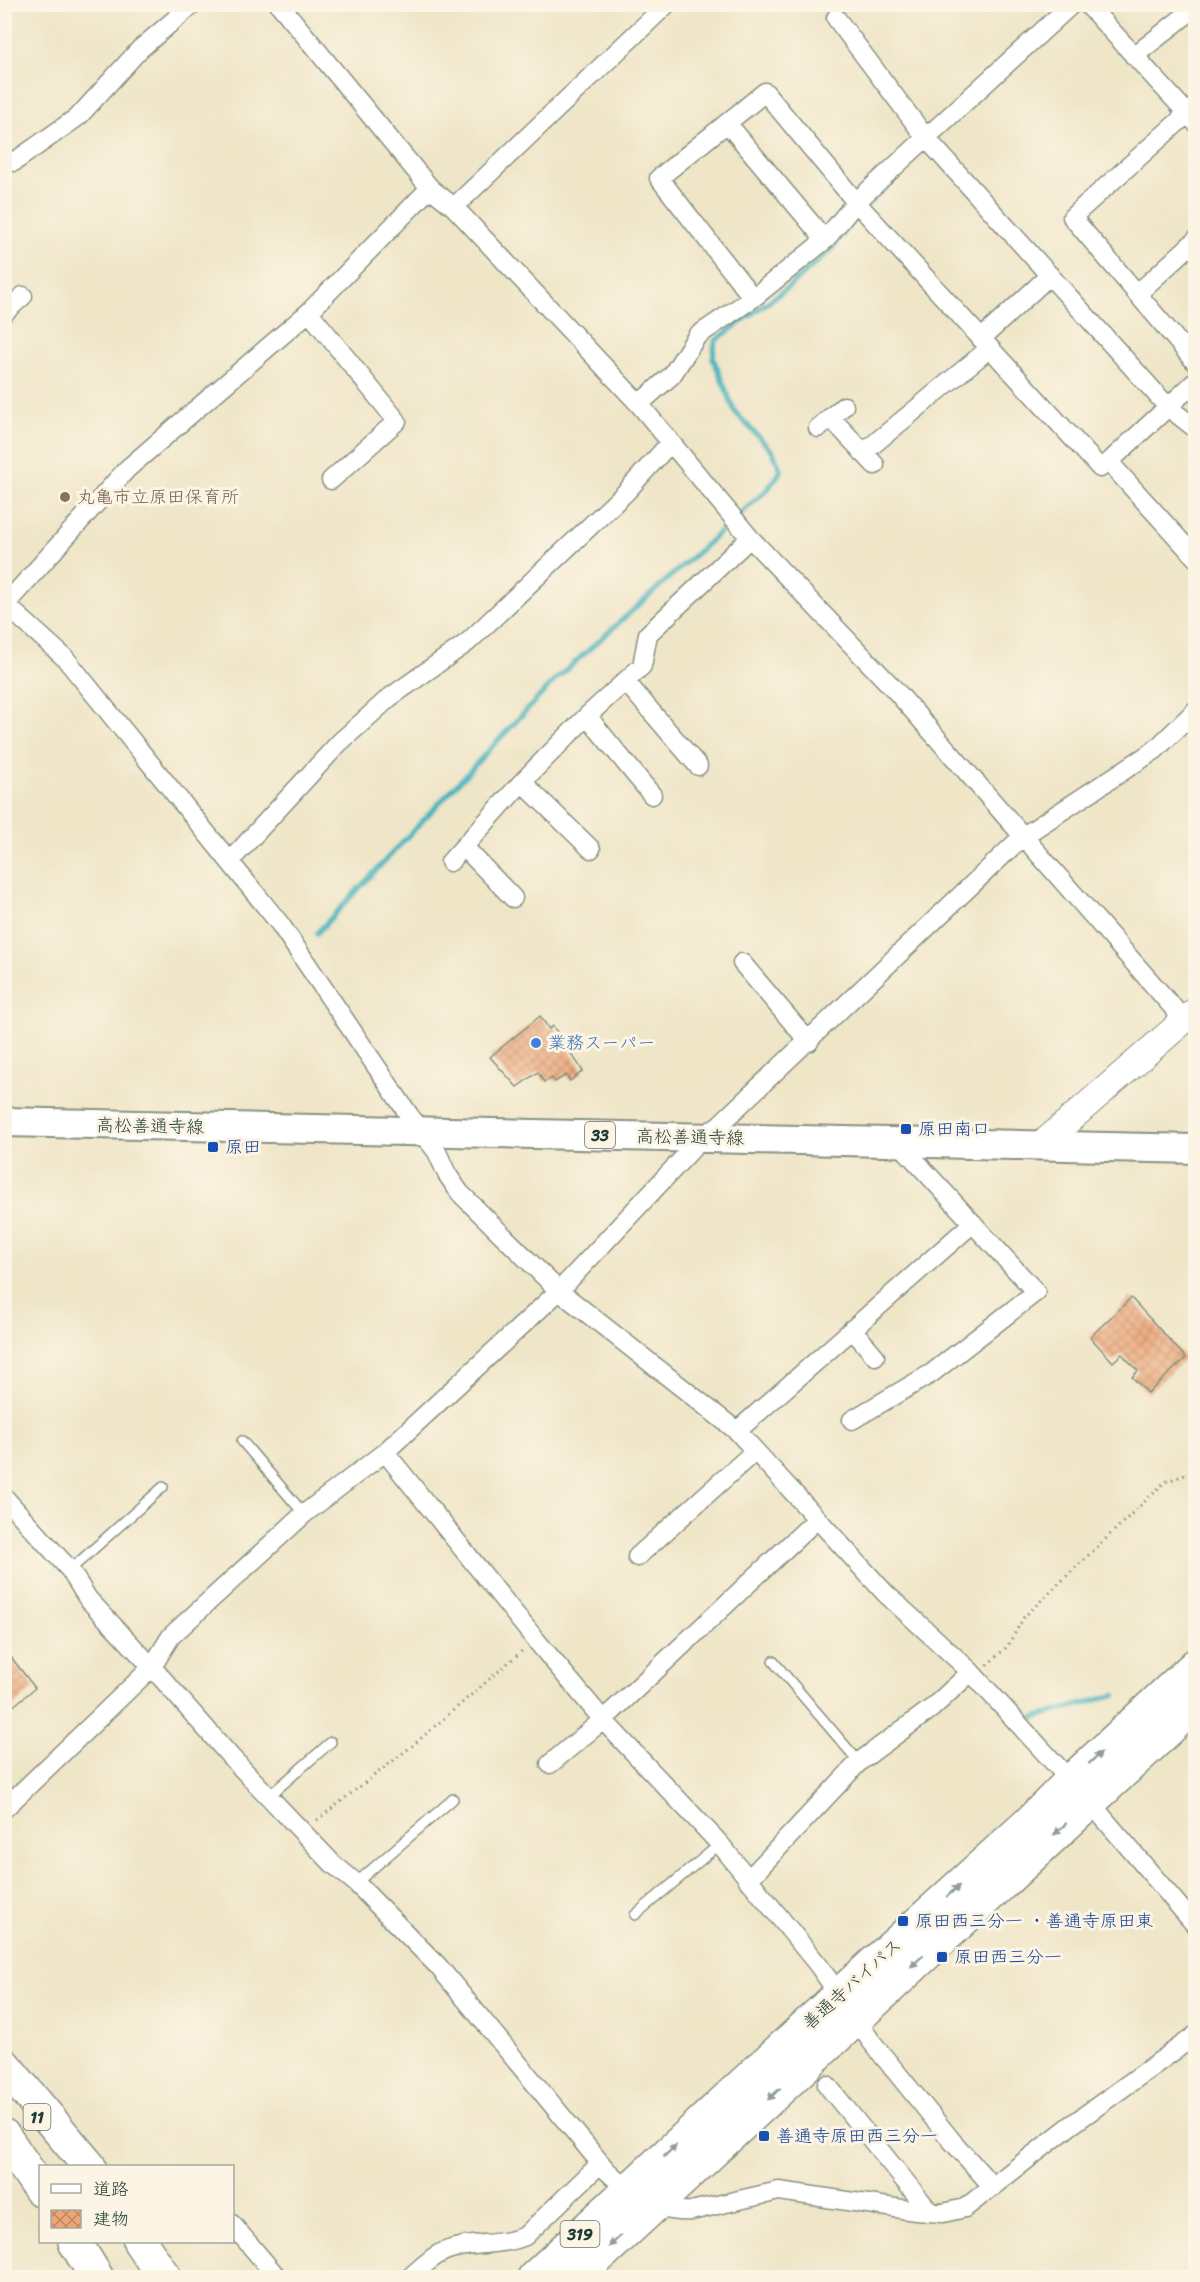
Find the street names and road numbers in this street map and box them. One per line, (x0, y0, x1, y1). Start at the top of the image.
street label: 高松善通寺線 (96, 1109, 204, 1143)
street label: 高松善通寺線 (636, 1120, 744, 1154)
road number: 33 (585, 1122, 615, 1148)
street label: 善通寺バイパス (795, 1930, 909, 2038)
road number: 11 (24, 2104, 51, 2130)
road number: 319 (560, 2221, 600, 2247)

